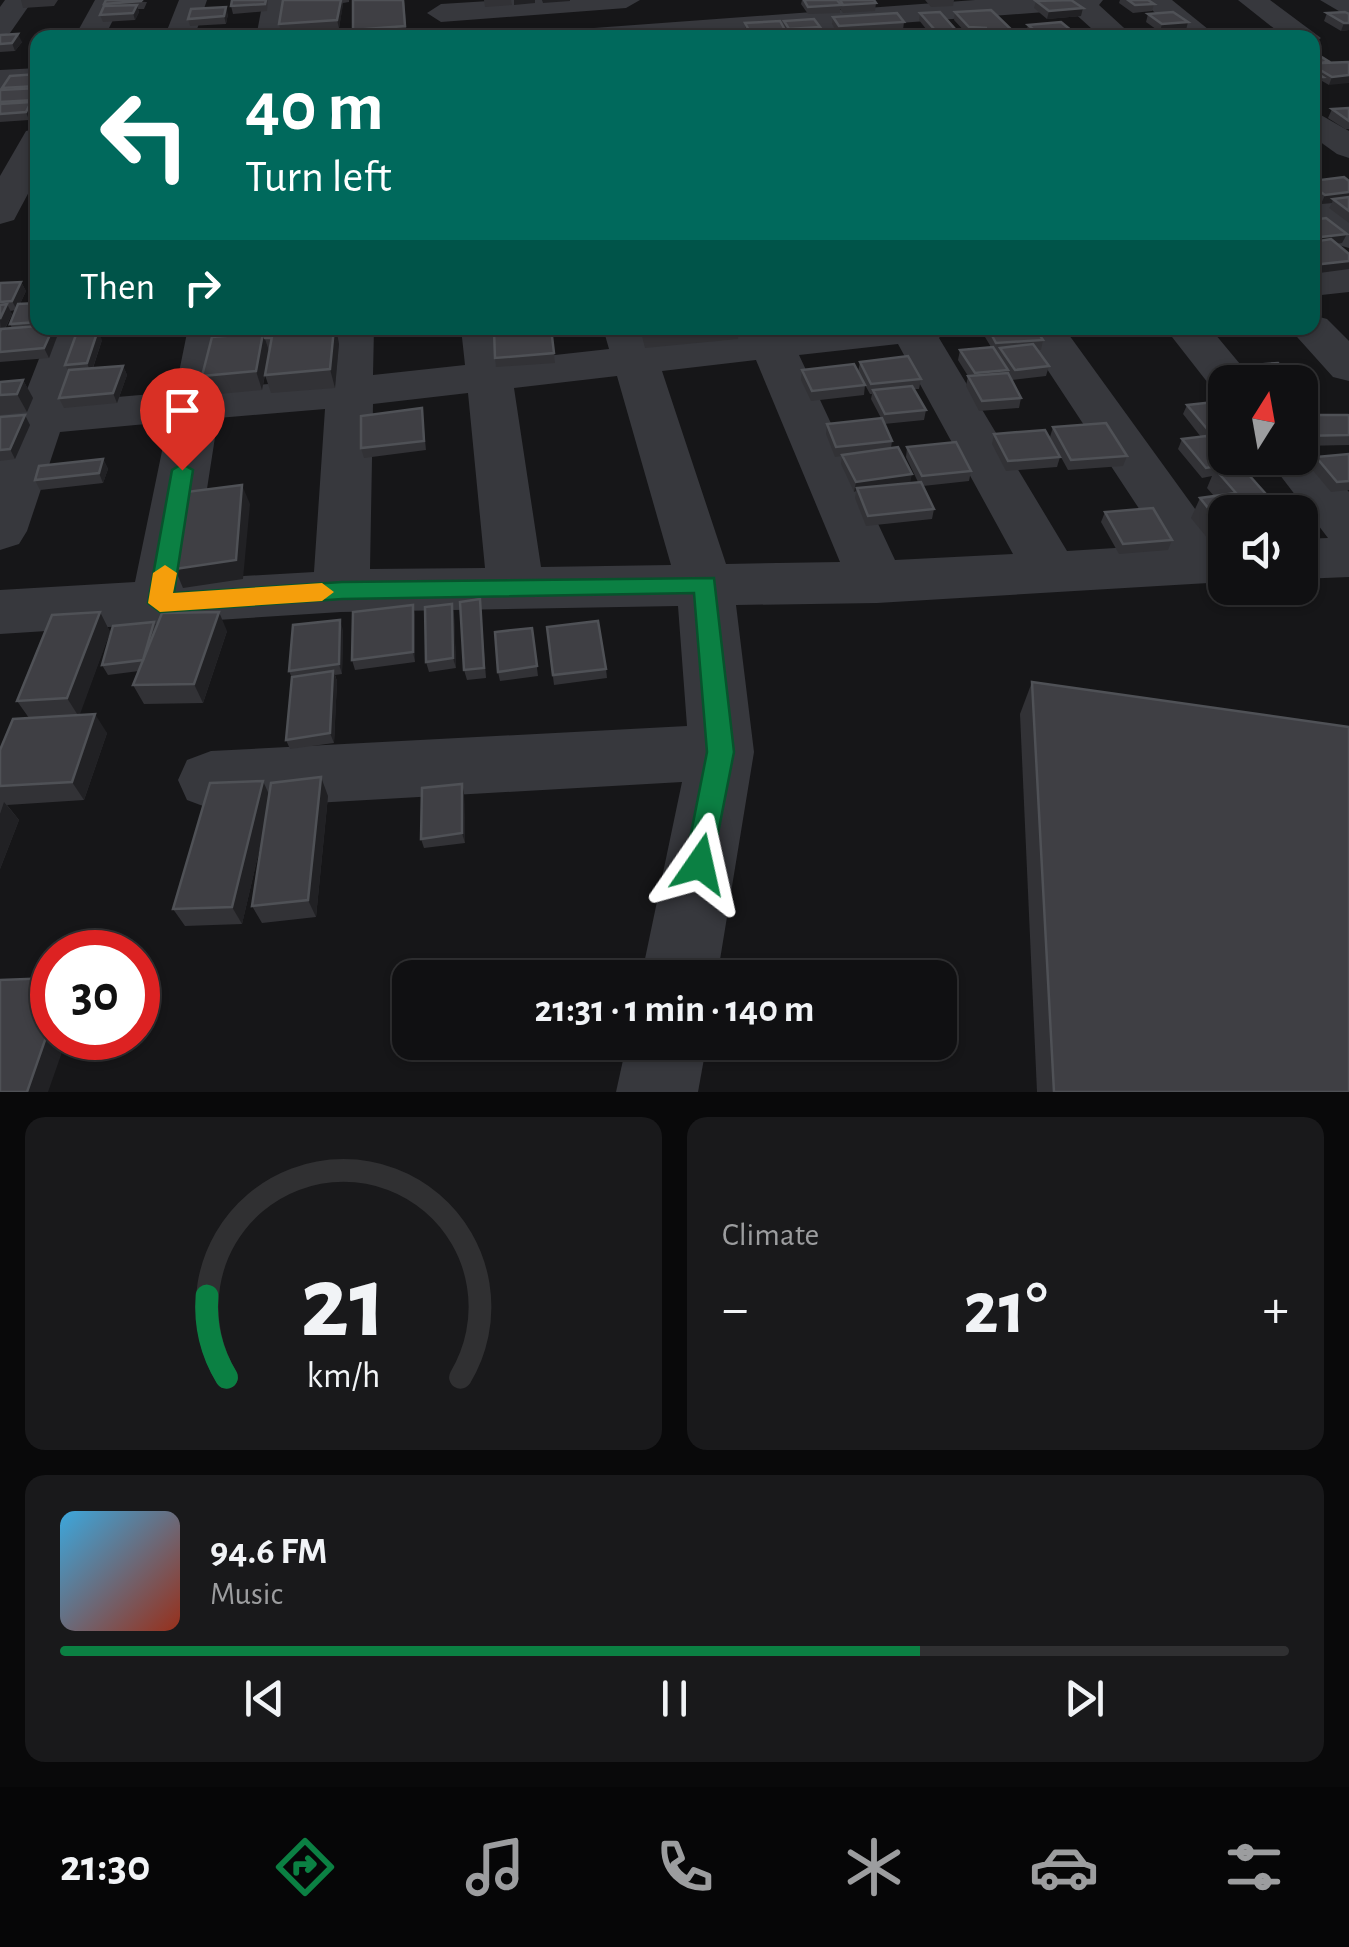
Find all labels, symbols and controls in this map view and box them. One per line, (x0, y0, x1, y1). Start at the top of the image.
icon: left (80, 70, 210, 200)
text: 40 m (245, 73, 384, 143)
text: Turn left (245, 155, 392, 200)
icon: right (175, 260, 230, 315)
text: Then (80, 269, 155, 307)
north arrow (1208, 365, 1318, 475)
map controls (1208, 365, 1318, 605)
pin (140, 368, 225, 471)
icon: arrive (155, 383, 210, 438)
button: sound (1208, 495, 1318, 605)
position arrow (648, 812, 752, 916)
speed limit sign: 30 (30, 930, 160, 1060)
text: 21:31 · 1 min · 140 m (535, 991, 814, 1029)
text: Climate (722, 1219, 819, 1251)
text: 21 (300, 1252, 387, 1356)
text: 21° (963, 1272, 1048, 1347)
text: − (722, 1282, 748, 1337)
text: + (1263, 1282, 1289, 1337)
text: km/h (307, 1358, 380, 1394)
text: 94.6 FM (210, 1533, 328, 1571)
text: Music (210, 1578, 283, 1610)
icon: previous (237, 1671, 292, 1726)
icon: pause (647, 1671, 702, 1726)
icon: next (1057, 1671, 1112, 1726)
icon: directions (270, 1832, 340, 1902)
icon: music (460, 1832, 530, 1902)
icon: phone (650, 1832, 720, 1902)
icon: climate (839, 1832, 909, 1902)
icon: car (1029, 1832, 1099, 1902)
icon: filters (1219, 1832, 1289, 1902)
text: 21:30 (60, 1844, 150, 1889)

